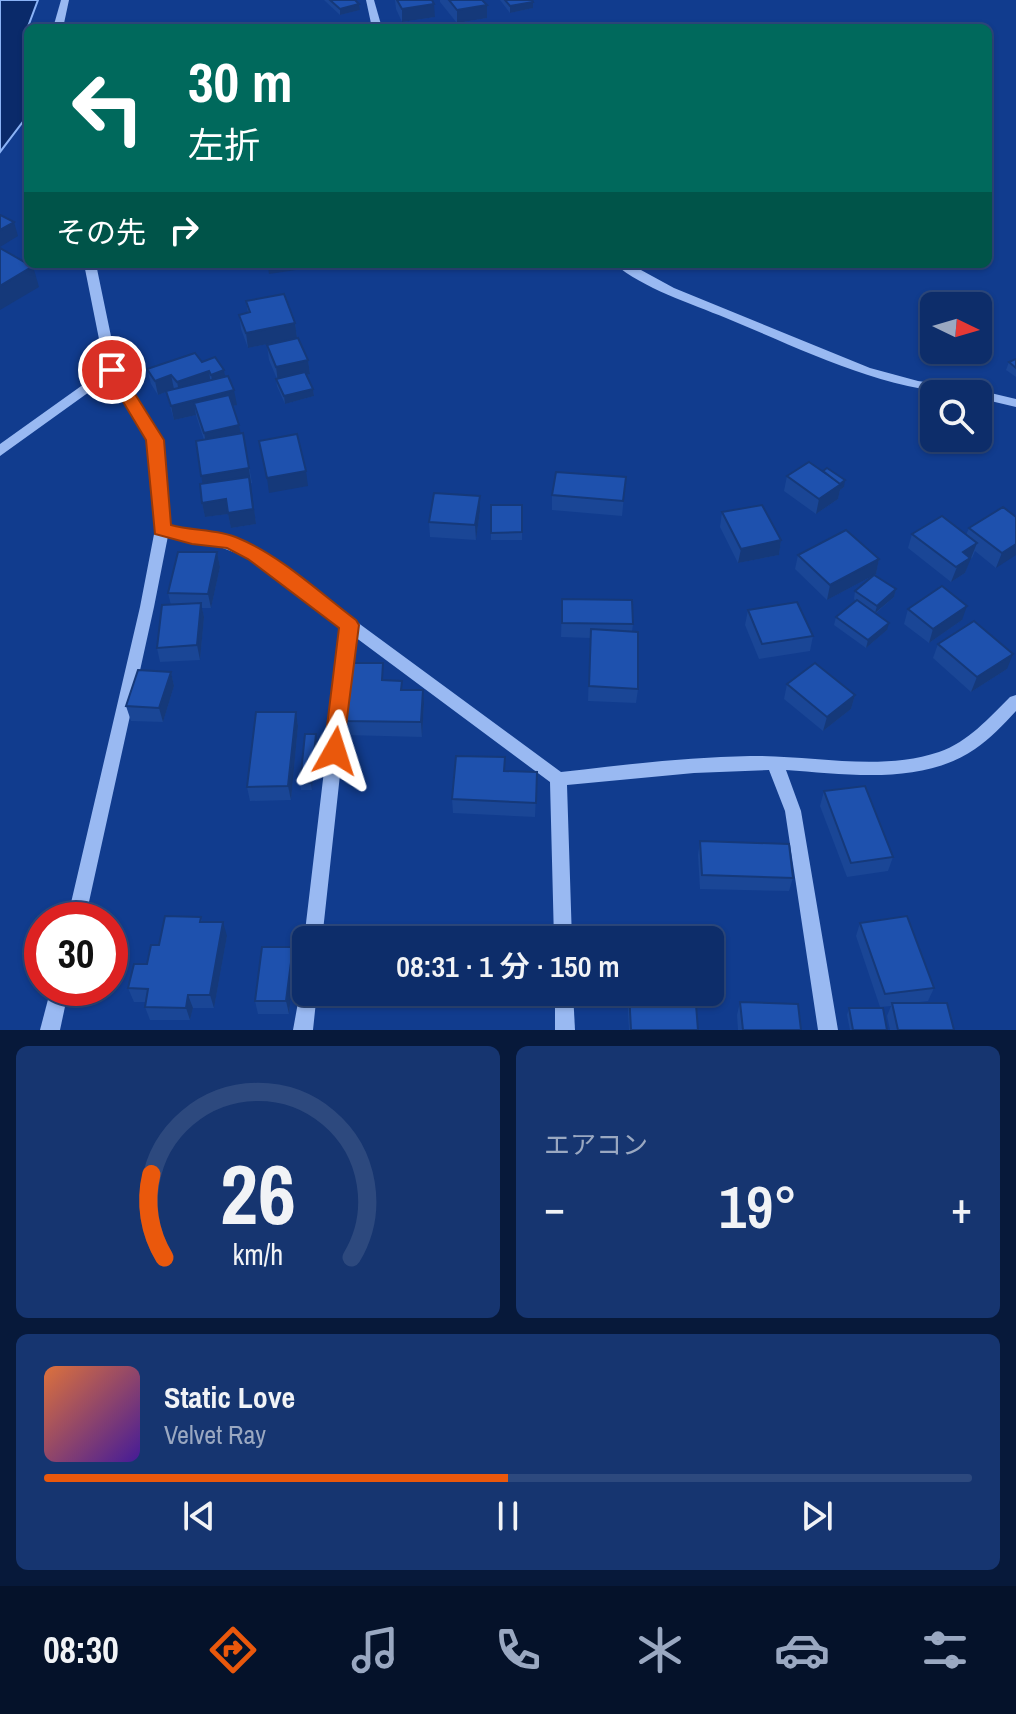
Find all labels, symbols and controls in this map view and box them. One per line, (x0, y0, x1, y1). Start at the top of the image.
text: 30 m (188, 44, 293, 119)
icon: left (56, 56, 160, 160)
text: 左折 (188, 121, 260, 169)
icon: right (162, 208, 206, 252)
text: その先 (56, 212, 146, 252)
north arrow (920, 292, 992, 364)
map controls (920, 292, 992, 452)
pin (78, 336, 146, 404)
icon: arrive (90, 348, 134, 392)
button: search (920, 380, 992, 452)
position arrow (293, 709, 377, 793)
speed limit sign: 30 (24, 902, 128, 1006)
text: 08:31 · 1 分 · 150 m (396, 946, 620, 986)
text: エアコン (544, 1127, 648, 1162)
text: 26 (220, 1138, 296, 1250)
text: 19° (719, 1166, 797, 1247)
text: − (544, 1177, 565, 1237)
text: + (951, 1177, 972, 1237)
text: km/h (233, 1235, 283, 1274)
text: Static Love (164, 1377, 295, 1417)
text: Velvet Ray (164, 1417, 266, 1452)
icon: previous (177, 1494, 221, 1538)
icon: pause (486, 1494, 530, 1538)
icon: next (795, 1494, 839, 1538)
icon: directions (205, 1622, 261, 1678)
icon: music (347, 1622, 403, 1678)
icon: phone (490, 1622, 546, 1678)
icon: climate (632, 1622, 688, 1678)
icon: car (774, 1622, 830, 1678)
icon: filters (917, 1622, 973, 1678)
text: 08:30 (43, 1626, 119, 1674)

